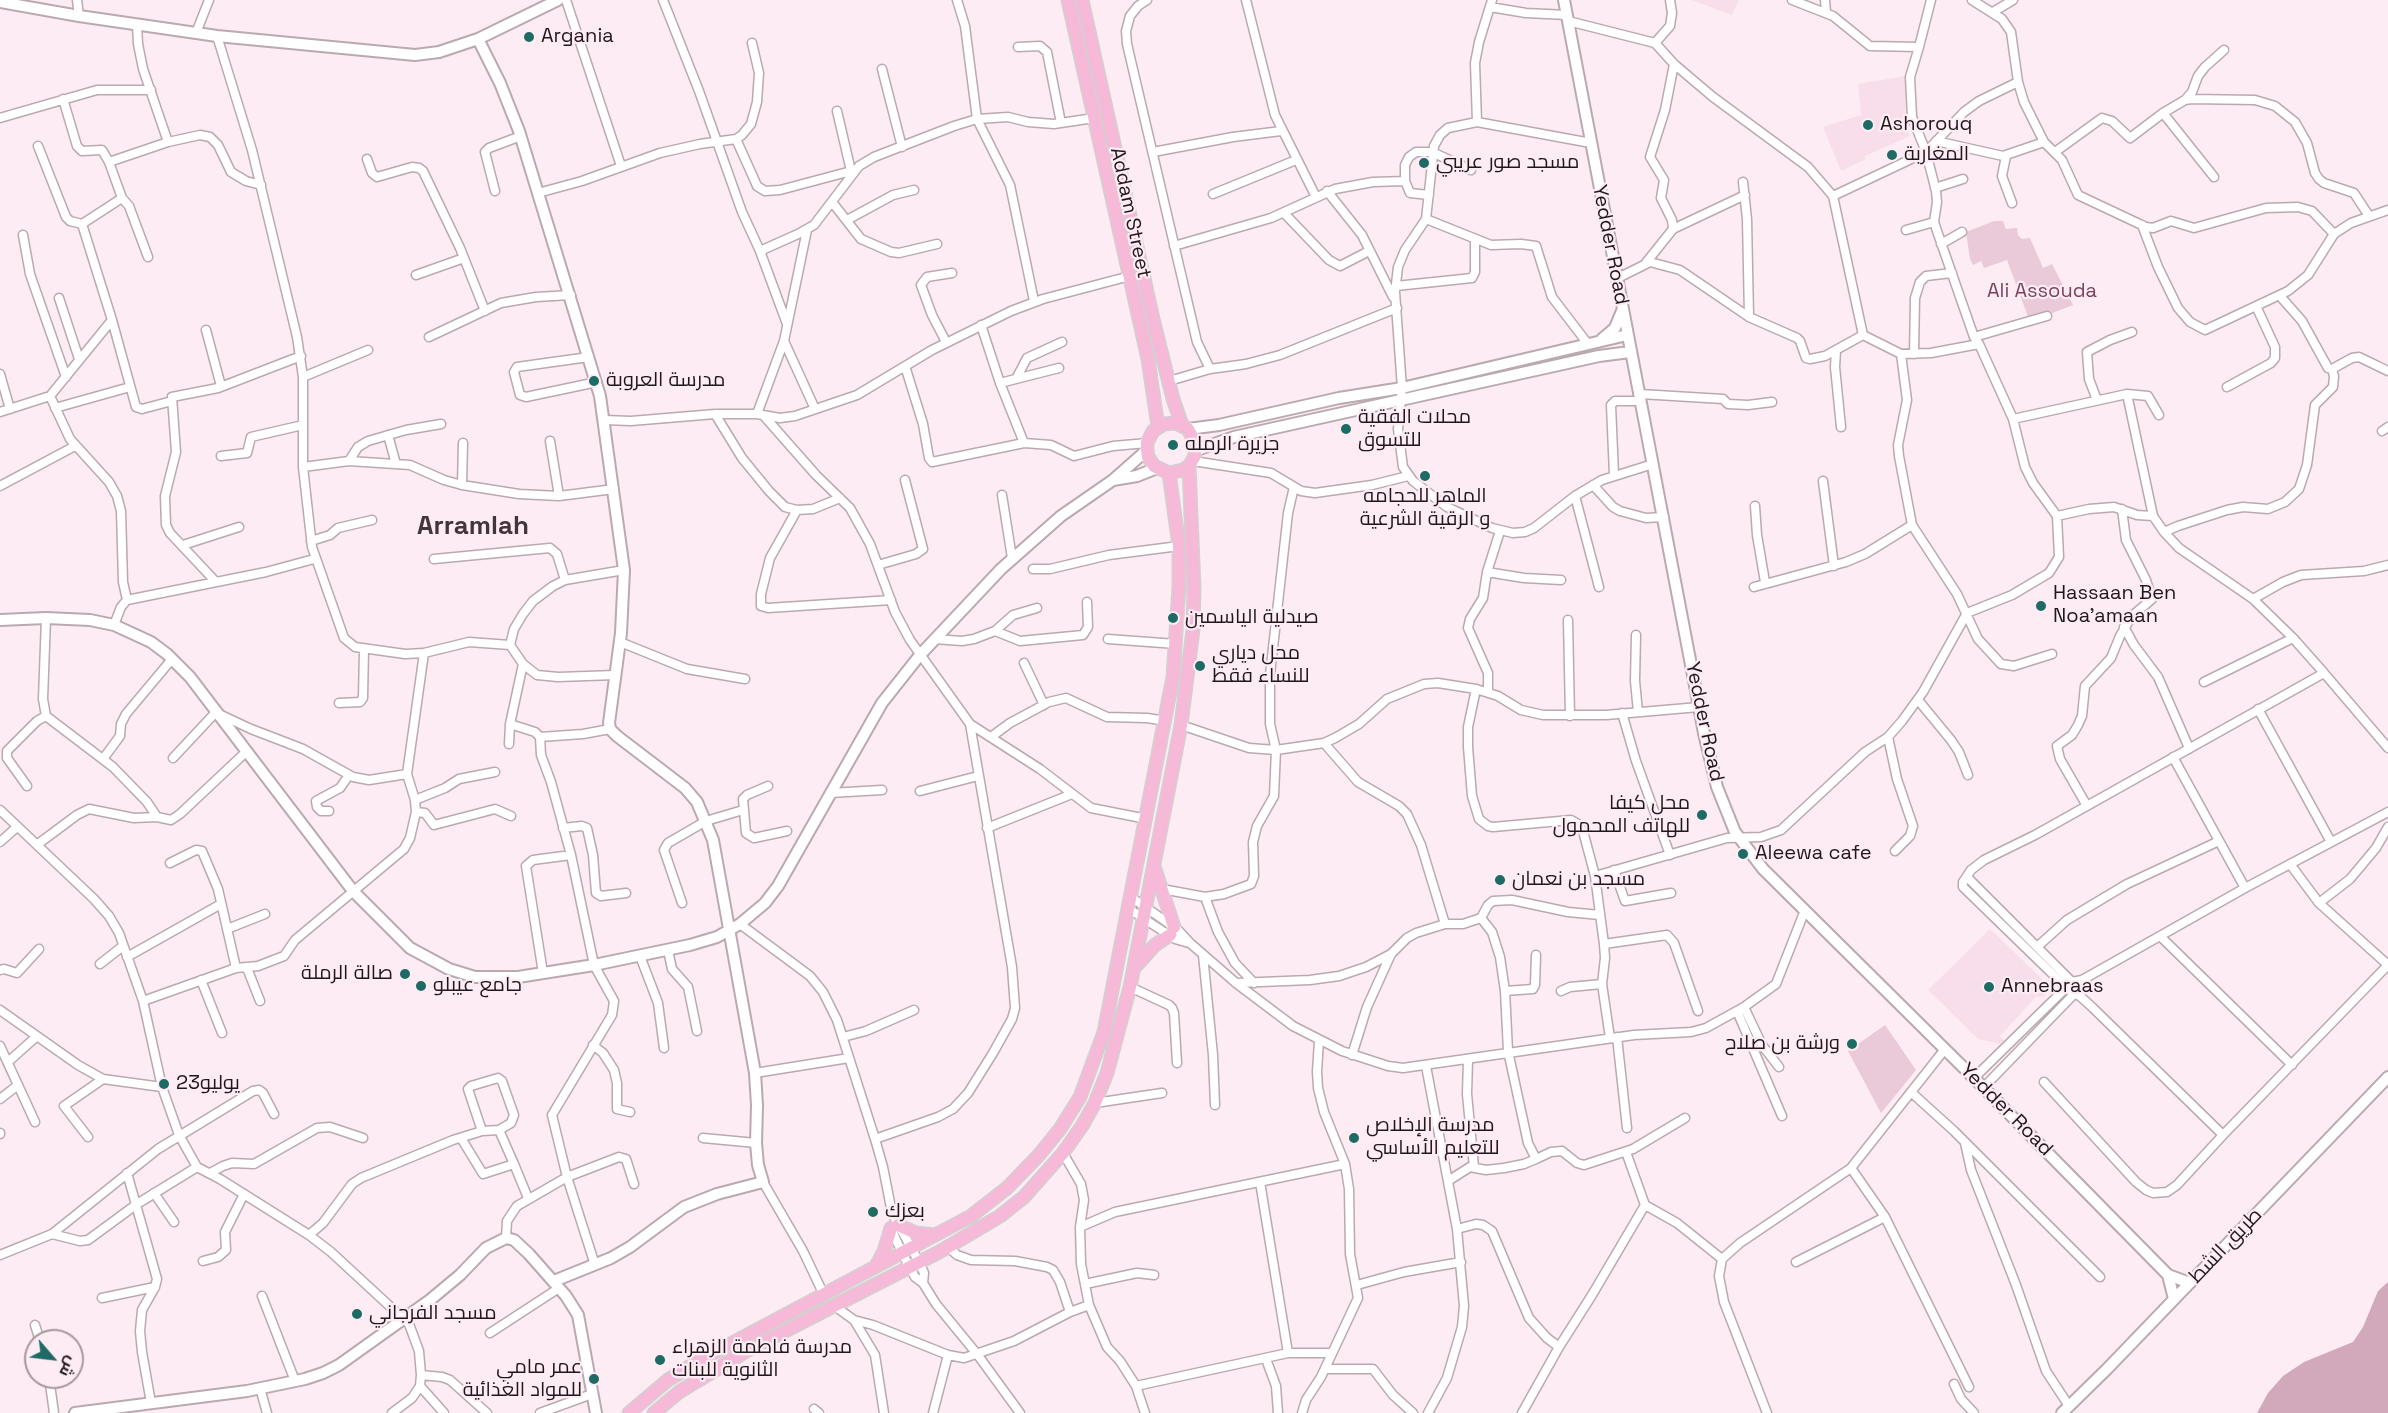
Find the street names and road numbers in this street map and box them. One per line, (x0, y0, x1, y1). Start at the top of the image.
street label: Addam Street (1104, 145, 1156, 281)
street label: Yedder Road (1587, 183, 1633, 307)
street label: Yedder Road (1680, 660, 1728, 784)
street label: Yedder Road (1954, 1058, 2058, 1162)
street label: طريق الشط (2184, 1204, 2268, 1288)

